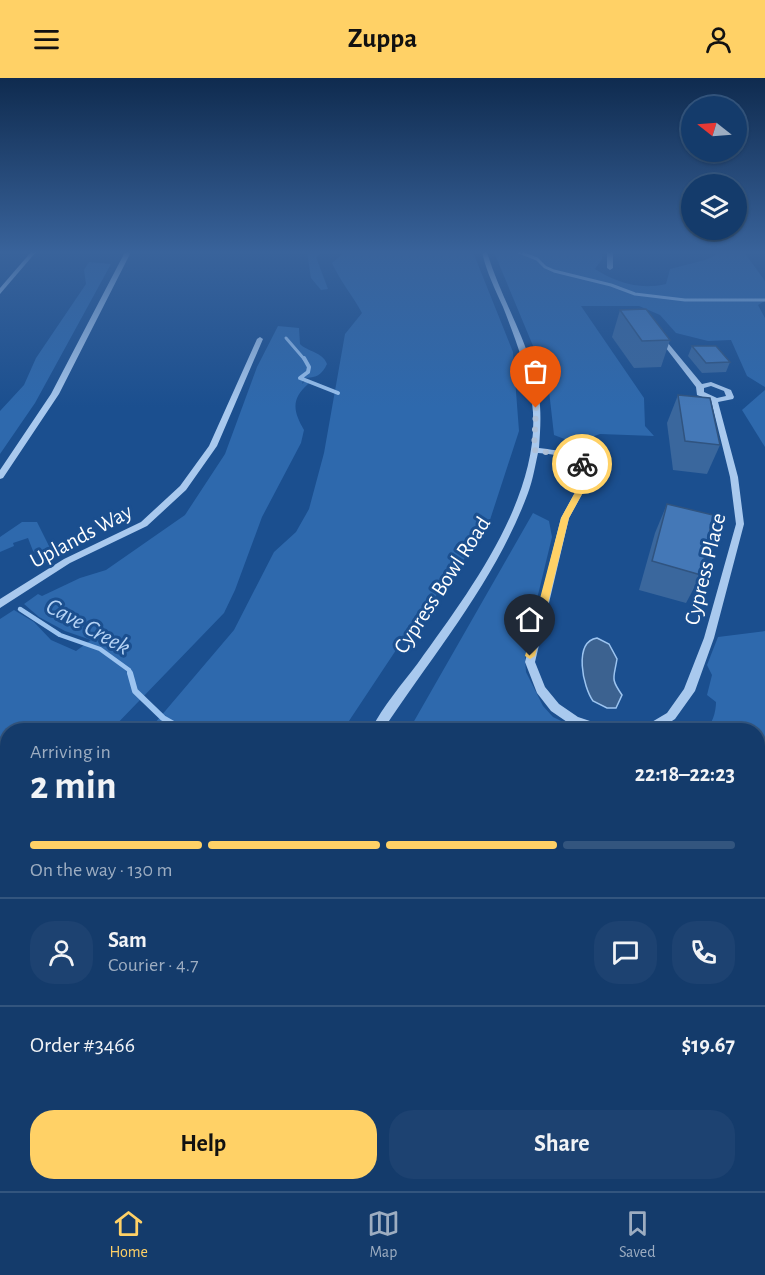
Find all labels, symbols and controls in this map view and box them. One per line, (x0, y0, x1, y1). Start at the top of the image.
icon: menu (30, 23, 63, 56)
icon: person (702, 23, 735, 56)
text: Zuppa (348, 25, 417, 52)
north arrow (681, 96, 747, 162)
map controls (681, 96, 747, 240)
button: layers (681, 174, 747, 240)
pin (510, 346, 561, 408)
icon: bag (519, 355, 552, 388)
courier (552, 434, 612, 494)
icon: bike (566, 448, 599, 481)
street label: Uplands Way (26, 500, 136, 572)
street label: Cypress Place (680, 511, 730, 627)
street label: Cypress Bowl Road (390, 513, 494, 657)
water label: Cave Creek (42, 594, 134, 660)
pin (504, 594, 555, 656)
icon: home (513, 603, 546, 636)
text: Arriving in (30, 742, 111, 762)
text: 22:18–22:23 (635, 763, 735, 785)
text: 2 min (30, 767, 117, 806)
text: On the way · 130 m (30, 860, 172, 880)
button: person (30, 921, 93, 984)
button: chat (594, 921, 657, 984)
button: phone (672, 921, 735, 984)
text: Sam (108, 929, 147, 951)
text: Courier · 4.7 (108, 955, 199, 975)
text: Order #3466 (30, 1034, 135, 1056)
text: $19.67 (681, 1034, 735, 1056)
button: Help (30, 1110, 377, 1179)
button: Share (389, 1110, 735, 1179)
tab: Home (109, 1207, 148, 1262)
tab: Map (367, 1207, 400, 1262)
tab: Saved (619, 1207, 656, 1262)

